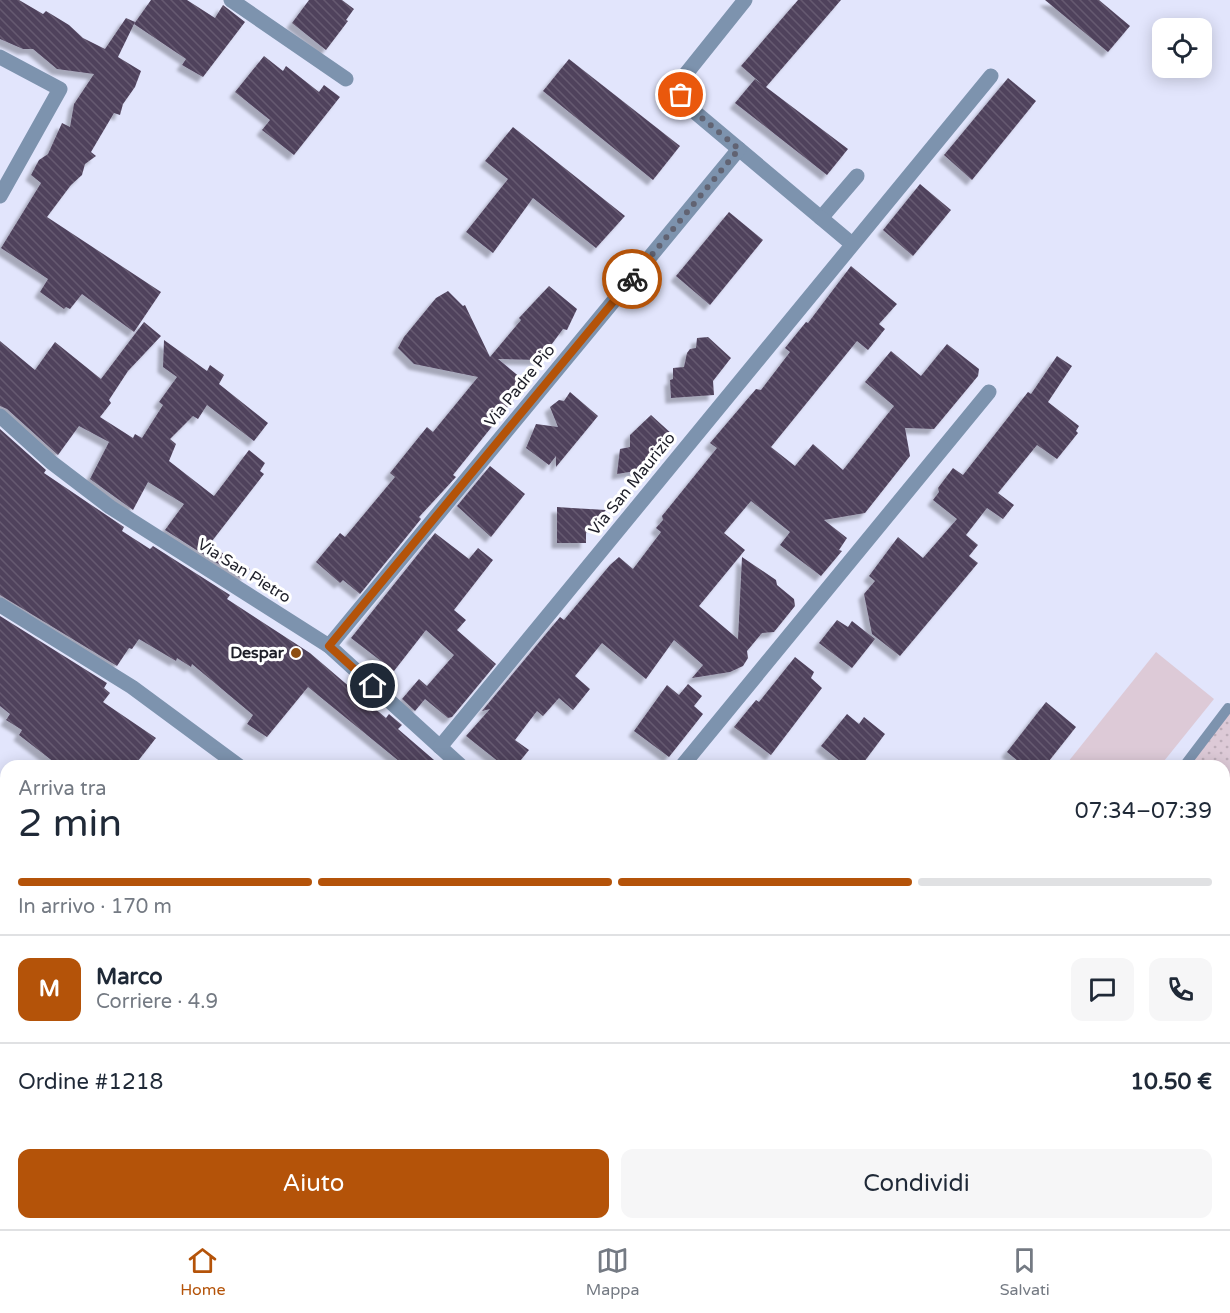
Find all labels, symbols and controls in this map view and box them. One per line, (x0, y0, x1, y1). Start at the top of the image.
map controls (1152, 18, 1212, 78)
button: locate (1152, 18, 1212, 78)
pin (655, 69, 706, 120)
icon: bag (664, 78, 697, 111)
courier (602, 249, 662, 309)
icon: bike (616, 263, 649, 296)
street label: Via Padre Pio (480, 340, 560, 432)
street label: Via San Maurizio (584, 428, 680, 540)
street label: Via San Pietro (194, 534, 294, 608)
place label: Despar (230, 643, 285, 663)
marker: Despar (289, 646, 303, 660)
pin (347, 660, 398, 711)
icon: home (356, 669, 389, 702)
text: Arriva tra (18, 777, 107, 801)
text: 07:34–07:39 (1075, 798, 1212, 824)
text: 2 min (18, 800, 122, 847)
text: In arrivo · 170 m (18, 895, 172, 919)
button: chat (1071, 958, 1134, 1021)
button: phone (1149, 958, 1212, 1021)
text: Marco (96, 964, 163, 990)
text: M (39, 976, 60, 1002)
text: Corriere · 4.9 (96, 990, 218, 1014)
text: Ordine #1218 (18, 1069, 163, 1095)
text: 10.50 € (1130, 1069, 1212, 1095)
button: Aiuto (18, 1149, 609, 1218)
button: Condividi (621, 1149, 1212, 1218)
tab: Home (180, 1244, 225, 1300)
tab: Mappa (586, 1244, 639, 1300)
tab: Salvati (1000, 1244, 1050, 1300)

